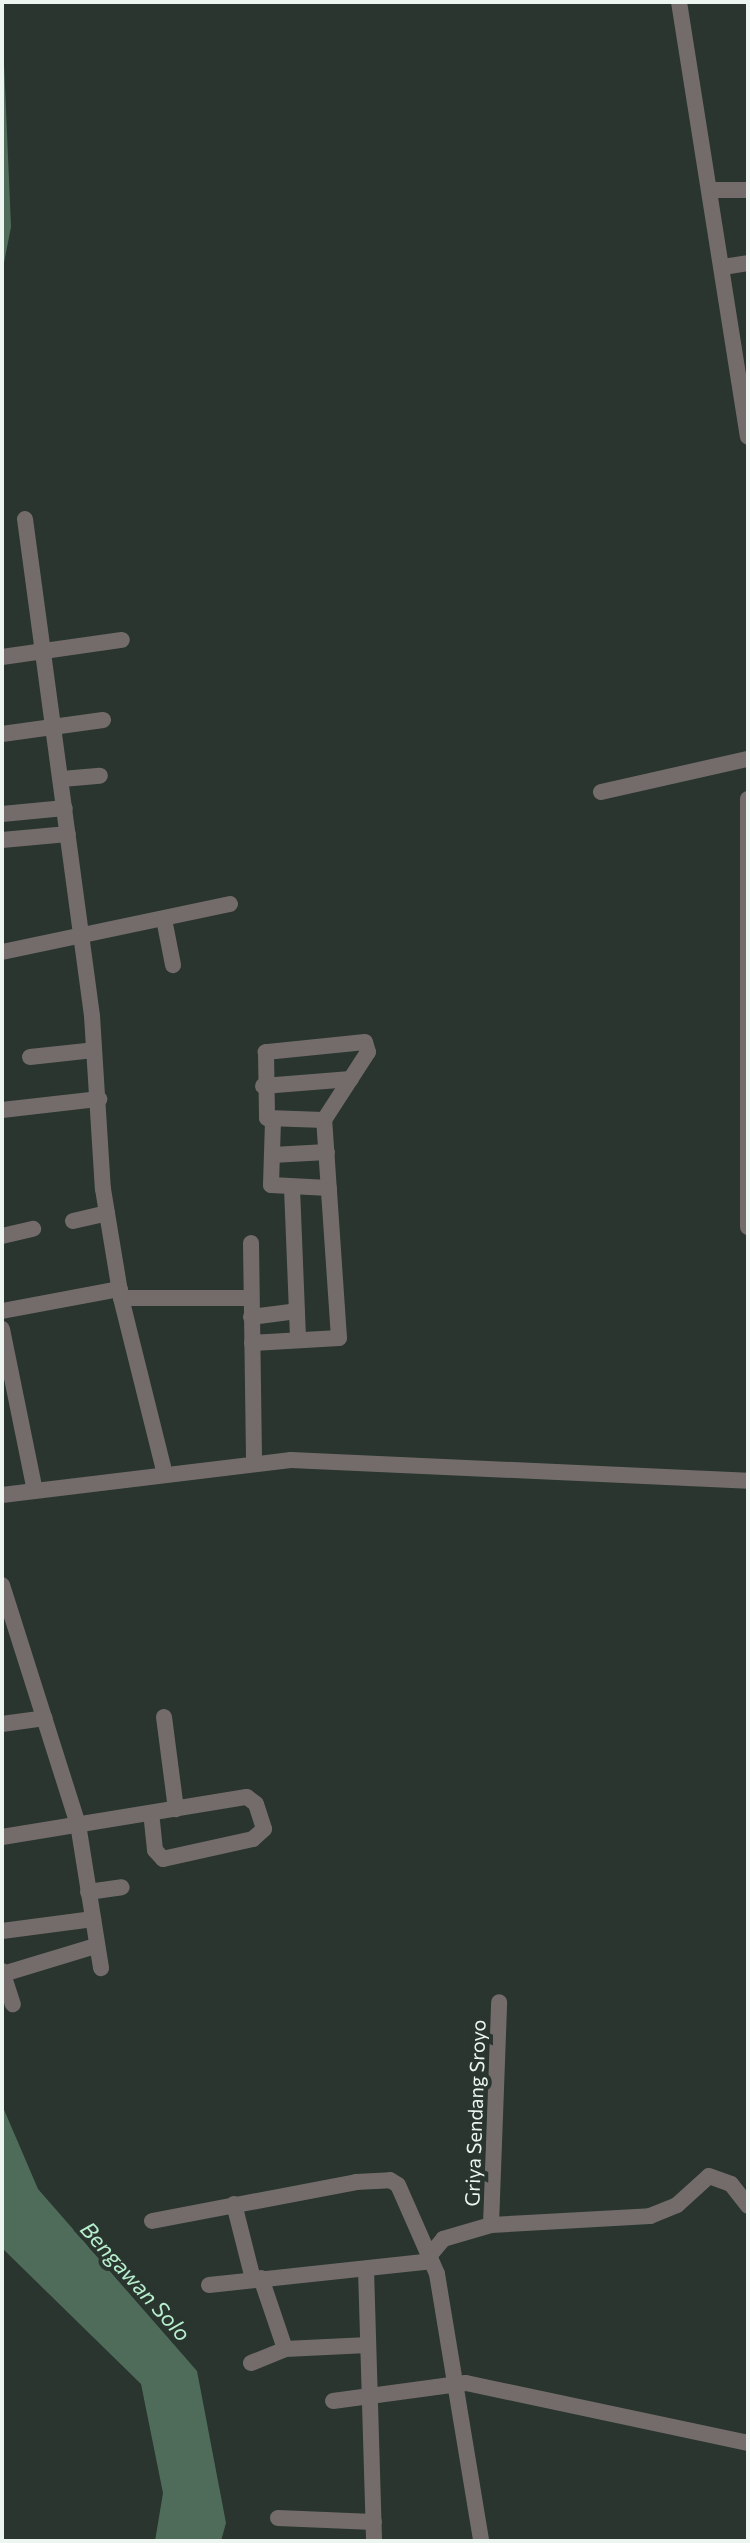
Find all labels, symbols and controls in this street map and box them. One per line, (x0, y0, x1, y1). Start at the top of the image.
street label: Griya Sendang Sroyo (460, 2019, 490, 2207)
water label: Bengawan Solo (75, 2216, 197, 2346)

